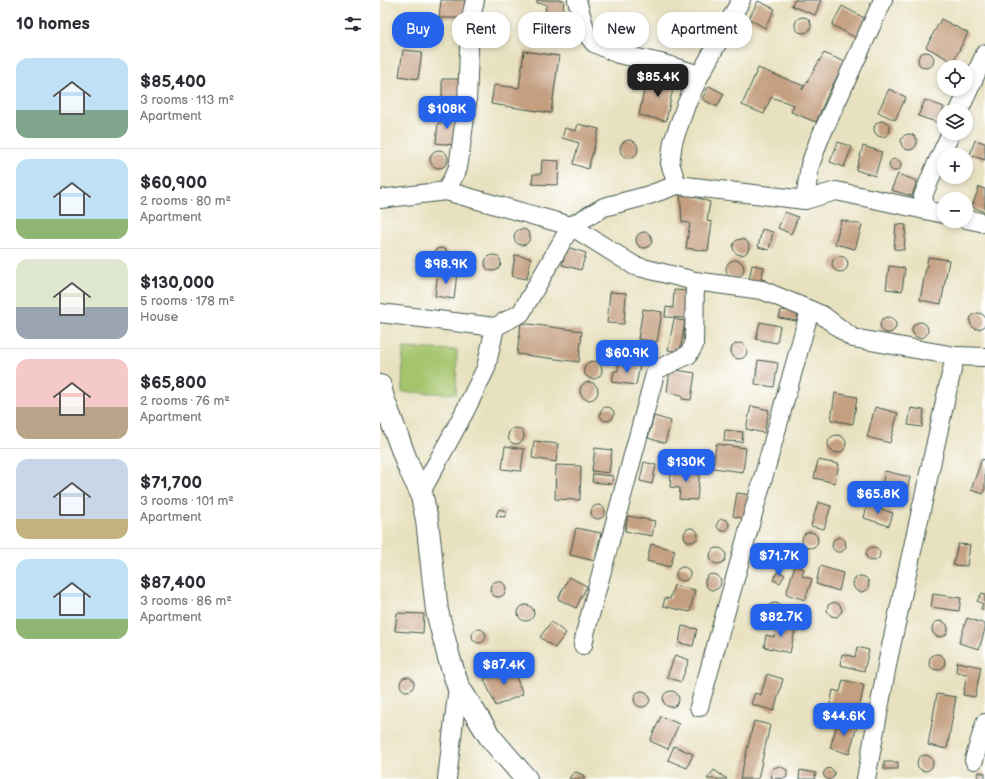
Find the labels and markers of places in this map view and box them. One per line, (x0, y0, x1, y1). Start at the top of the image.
pin: $85.4K (625, 64, 691, 98)
pin: $108K (419, 96, 475, 130)
pin: $98.9K (413, 251, 479, 285)
pin: $60.9K (594, 340, 660, 374)
pin: $130K (658, 449, 714, 483)
pin: $65.8K (845, 481, 911, 515)
pin: $71.7K (746, 543, 812, 577)
pin: $82.7K (748, 604, 814, 638)
pin: $87.4K (471, 652, 537, 686)
pin: $44.6K (811, 703, 877, 737)

